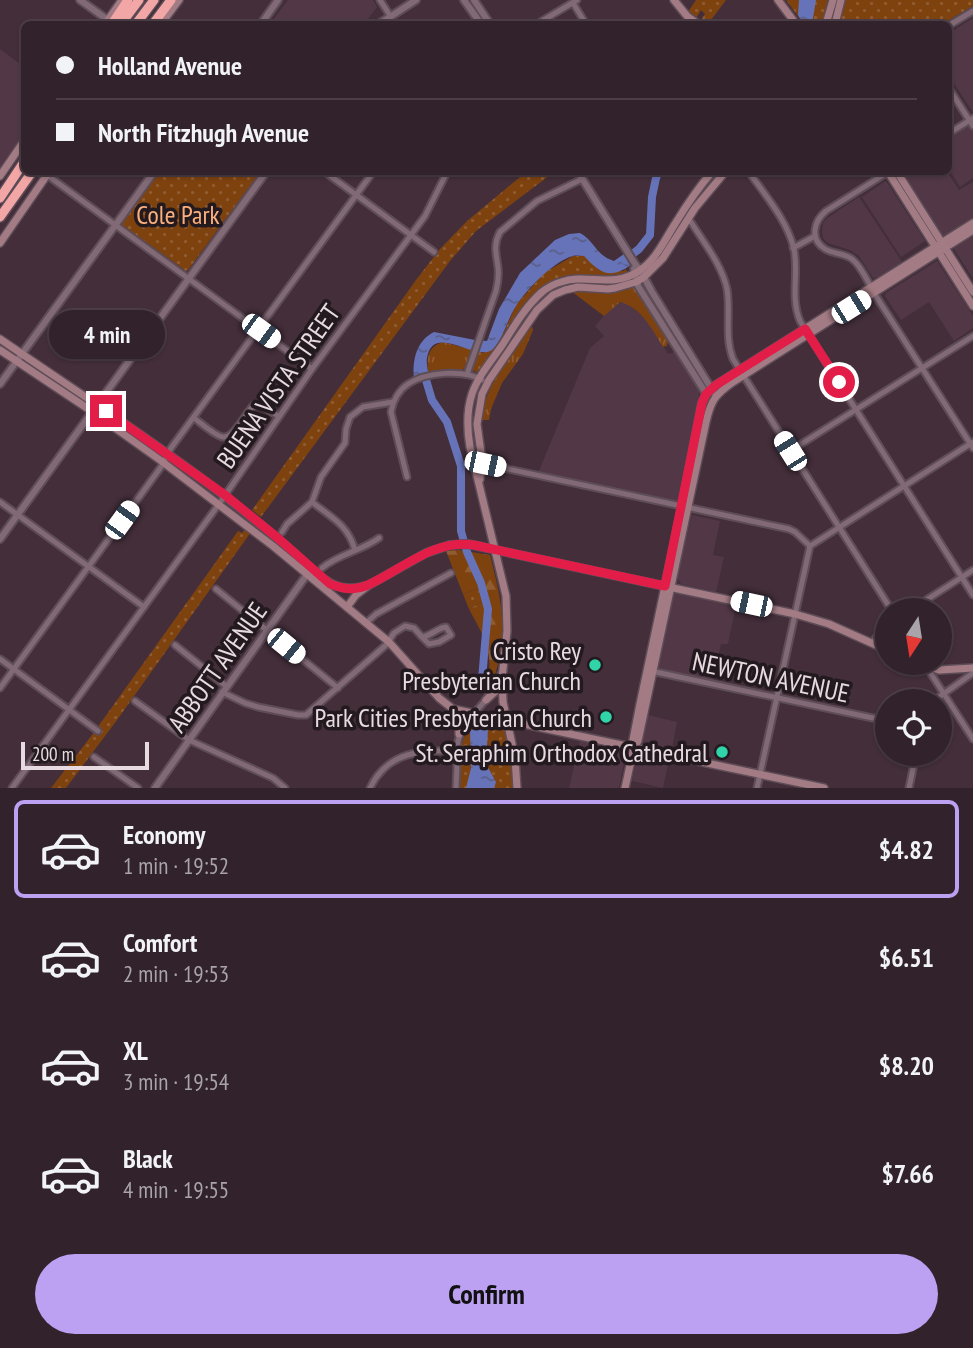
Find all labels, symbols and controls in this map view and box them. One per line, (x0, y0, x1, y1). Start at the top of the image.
text: Holland Avenue (98, 49, 242, 82)
text: North Fitzhugh Avenue (98, 116, 309, 149)
park label: Cole Park (136, 198, 220, 231)
car (828, 287, 875, 327)
street label: BUENA VISTA STREET (209, 297, 347, 474)
callout: 4 min (48, 310, 164, 358)
car (238, 310, 285, 352)
text: 4 min (84, 320, 130, 349)
route start (823, 366, 855, 398)
route end (90, 395, 122, 427)
car (770, 428, 811, 474)
car (463, 449, 508, 479)
car (102, 497, 143, 543)
car (729, 589, 774, 619)
street label: ABBOTT AVENUE (160, 596, 274, 738)
north arrow (875, 598, 952, 676)
map controls (875, 598, 952, 766)
car (264, 625, 309, 667)
place label: Cristo Rey Presbyterian Church (402, 634, 581, 697)
street label: NEWTON AVENUE (690, 644, 852, 710)
marker: Cristo Rey Presbyterian Church (587, 657, 603, 673)
button: locate (875, 689, 952, 766)
place label: Park Cities Presbyterian Church (314, 701, 592, 734)
marker: Park Cities Presbyterian Church (598, 709, 614, 725)
place label: St. Seraphim Orthodox Cathedral (415, 736, 708, 769)
scale bar (21, 739, 149, 771)
text: 200 m (32, 742, 74, 766)
marker: St. Seraphim Orthodox Cathedral (714, 744, 730, 760)
icon: car (39, 818, 102, 881)
text: Economy (123, 818, 205, 851)
text: $4.82 (879, 833, 934, 866)
text: 1 min · 19:52 (123, 851, 229, 880)
icon: car (39, 926, 102, 989)
text: Comfort (123, 926, 197, 959)
text: $6.51 (879, 941, 934, 974)
text: 2 min · 19:53 (123, 959, 229, 988)
icon: car (39, 1034, 102, 1097)
text: XL (123, 1034, 148, 1067)
text: $8.20 (879, 1049, 934, 1082)
text: 3 min · 19:54 (123, 1067, 229, 1096)
icon: car (39, 1142, 102, 1205)
text: Black (123, 1142, 173, 1175)
text: $7.66 (881, 1157, 934, 1190)
text: 4 min · 19:55 (123, 1175, 229, 1204)
button: Confirm (35, 1254, 938, 1334)

